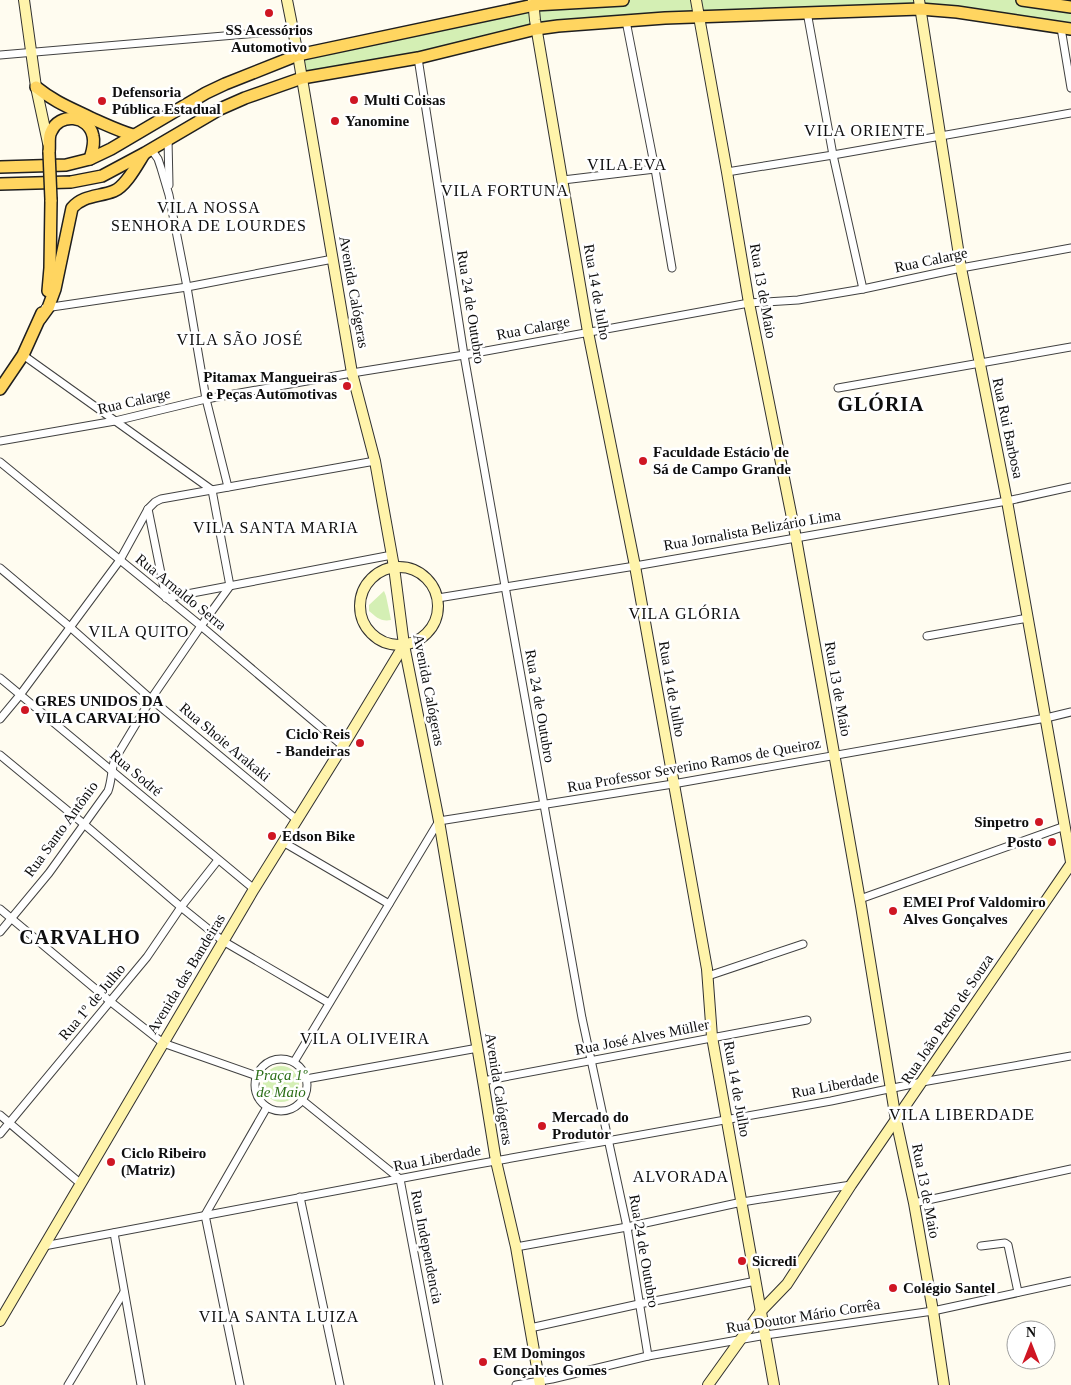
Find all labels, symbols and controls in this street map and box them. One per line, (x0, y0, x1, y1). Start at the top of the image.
marker: SS Acessórios Automotivo (263, 7, 275, 19)
place label: SS Acessórios Automotivo (225, 22, 313, 55)
place label: Defensoria Pública Estadual (112, 84, 221, 117)
place label: Multi Coisas (364, 92, 445, 108)
marker: Multi Coisas (348, 94, 360, 106)
marker: Defensoria Pública Estadual (96, 95, 108, 107)
place label: Yanomine (345, 113, 410, 129)
marker: Yanomine (329, 115, 341, 127)
district label: VILA ORIENTE (804, 122, 926, 139)
district label: VILA EVA (587, 156, 667, 173)
district label: VILA FORTUNA (441, 182, 569, 199)
district label: VILA NOSSA SENHORA DE LOURDES (111, 199, 307, 234)
street label: Avenida Calógeras (336, 235, 372, 349)
street label: Rua 13 de Maio (747, 242, 779, 340)
street label: Rua 14 de Julho (581, 243, 613, 341)
street label: Rua Calarge (893, 244, 969, 276)
street label: Rua 24 de Outubro (454, 249, 488, 365)
street label: Rua Calarge (495, 313, 571, 343)
district label: VILA SÃO JOSÉ (177, 330, 303, 348)
place label: Pitamax Mangueiras e Peças Automotivas (203, 369, 337, 402)
street label: Rua Rui Barbosa (990, 376, 1027, 480)
marker: Pitamax Mangueiras e Peças Automotivas (341, 380, 353, 392)
street label: Rua Calarge (96, 385, 172, 417)
district label: GLÓRIA (837, 392, 925, 415)
place label: Faculdade Estácio de Sá de Campo Grande (653, 444, 791, 477)
marker: Faculdade Estácio de Sá de Campo Grande (637, 455, 649, 467)
street label: Rua Jornalista Belizário Lima (662, 506, 842, 553)
district label: VILA SANTA MARIA (193, 519, 359, 536)
street label: Rua Arnaldo Serra (133, 551, 230, 634)
district label: VILA GLÓRIA (629, 604, 741, 622)
district label: VILA QUITO (89, 623, 189, 640)
street label: Avenida Calógeras (410, 633, 448, 747)
street label: Rua 14 de Julho (656, 640, 688, 738)
street label: Rua 13 de Maio (822, 640, 854, 738)
street label: Rua 24 de Outubro (522, 648, 558, 764)
place label: GRES UNIDOS DA VILA CARVALHO (35, 693, 164, 726)
street label: Rua Shoie Arakaki (176, 699, 274, 785)
marker: GRES UNIDOS DA VILA CARVALHO (19, 704, 31, 716)
place label: Ciclo Reis - Bandeiras (276, 726, 350, 759)
street label: Rua Professor Severino Ramos de Queiroz (566, 735, 822, 795)
marker: Ciclo Reis - Bandeiras (354, 737, 366, 749)
street label: Rua Sodré (107, 747, 165, 800)
street label: Rua Santo Antônio (21, 778, 101, 880)
place label: Sinpetro (974, 814, 1029, 830)
marker: Sinpetro (1033, 816, 1045, 828)
place label: Edson Bike (282, 828, 355, 844)
marker: Edson Bike (266, 830, 278, 842)
place label: Posto (1007, 834, 1042, 850)
marker: Posto (1046, 836, 1058, 848)
place label: EMEI Prof Valdomiro Alves Gonçalves (903, 894, 1046, 927)
marker: EMEI Prof Valdomiro Alves Gonçalves (887, 905, 899, 917)
street label: Avenida das Bandeiras (144, 911, 228, 1037)
district label: CARVALHO (19, 926, 141, 948)
street label: Rua João Pedro de Souza (898, 951, 996, 1087)
street label: Rua 1º de Julho (56, 961, 128, 1043)
street label: Rua José Alves Müller (574, 1016, 710, 1058)
district label: VILA OLIVEIRA (300, 1030, 430, 1047)
street label: Avenida Calógeras (482, 1032, 516, 1146)
street label: Rua 14 de Julho (721, 1040, 753, 1138)
park label: Praça 1º de Maio (254, 1067, 308, 1100)
street label: Rua Liberdade (790, 1069, 880, 1101)
district label: VILA LIBERDADE (889, 1106, 1035, 1123)
place label: Mercado do Produtor (552, 1109, 629, 1142)
marker: Mercado do Produtor (536, 1120, 548, 1132)
street label: Rua Liberdade (392, 1142, 482, 1174)
street label: Rua 13 de Maio (909, 1142, 943, 1240)
place label: Ciclo Ribeiro (Matriz) (121, 1145, 206, 1179)
marker: Ciclo Ribeiro (Matriz) (105, 1156, 117, 1168)
district label: ALVORADA (633, 1168, 729, 1185)
street label: Rua Independencia (408, 1189, 446, 1305)
street label: Rua 24 de Outubro (626, 1193, 662, 1309)
place label: Sicredi (752, 1253, 797, 1269)
marker: Sicredi (736, 1255, 748, 1267)
place label: Colégio Santel (903, 1280, 995, 1296)
marker: Colégio Santel (887, 1282, 899, 1294)
street label: Rua Doutor Mário Corrêa (725, 1296, 881, 1336)
district label: VILA SANTA LUIZA (199, 1308, 359, 1325)
north arrow (1006, 1320, 1056, 1370)
text: N (1026, 1325, 1036, 1340)
place label: EM Domingos Gonçalves Gomes (493, 1345, 607, 1378)
marker: EM Domingos Gonçalves Gomes (477, 1356, 489, 1368)

